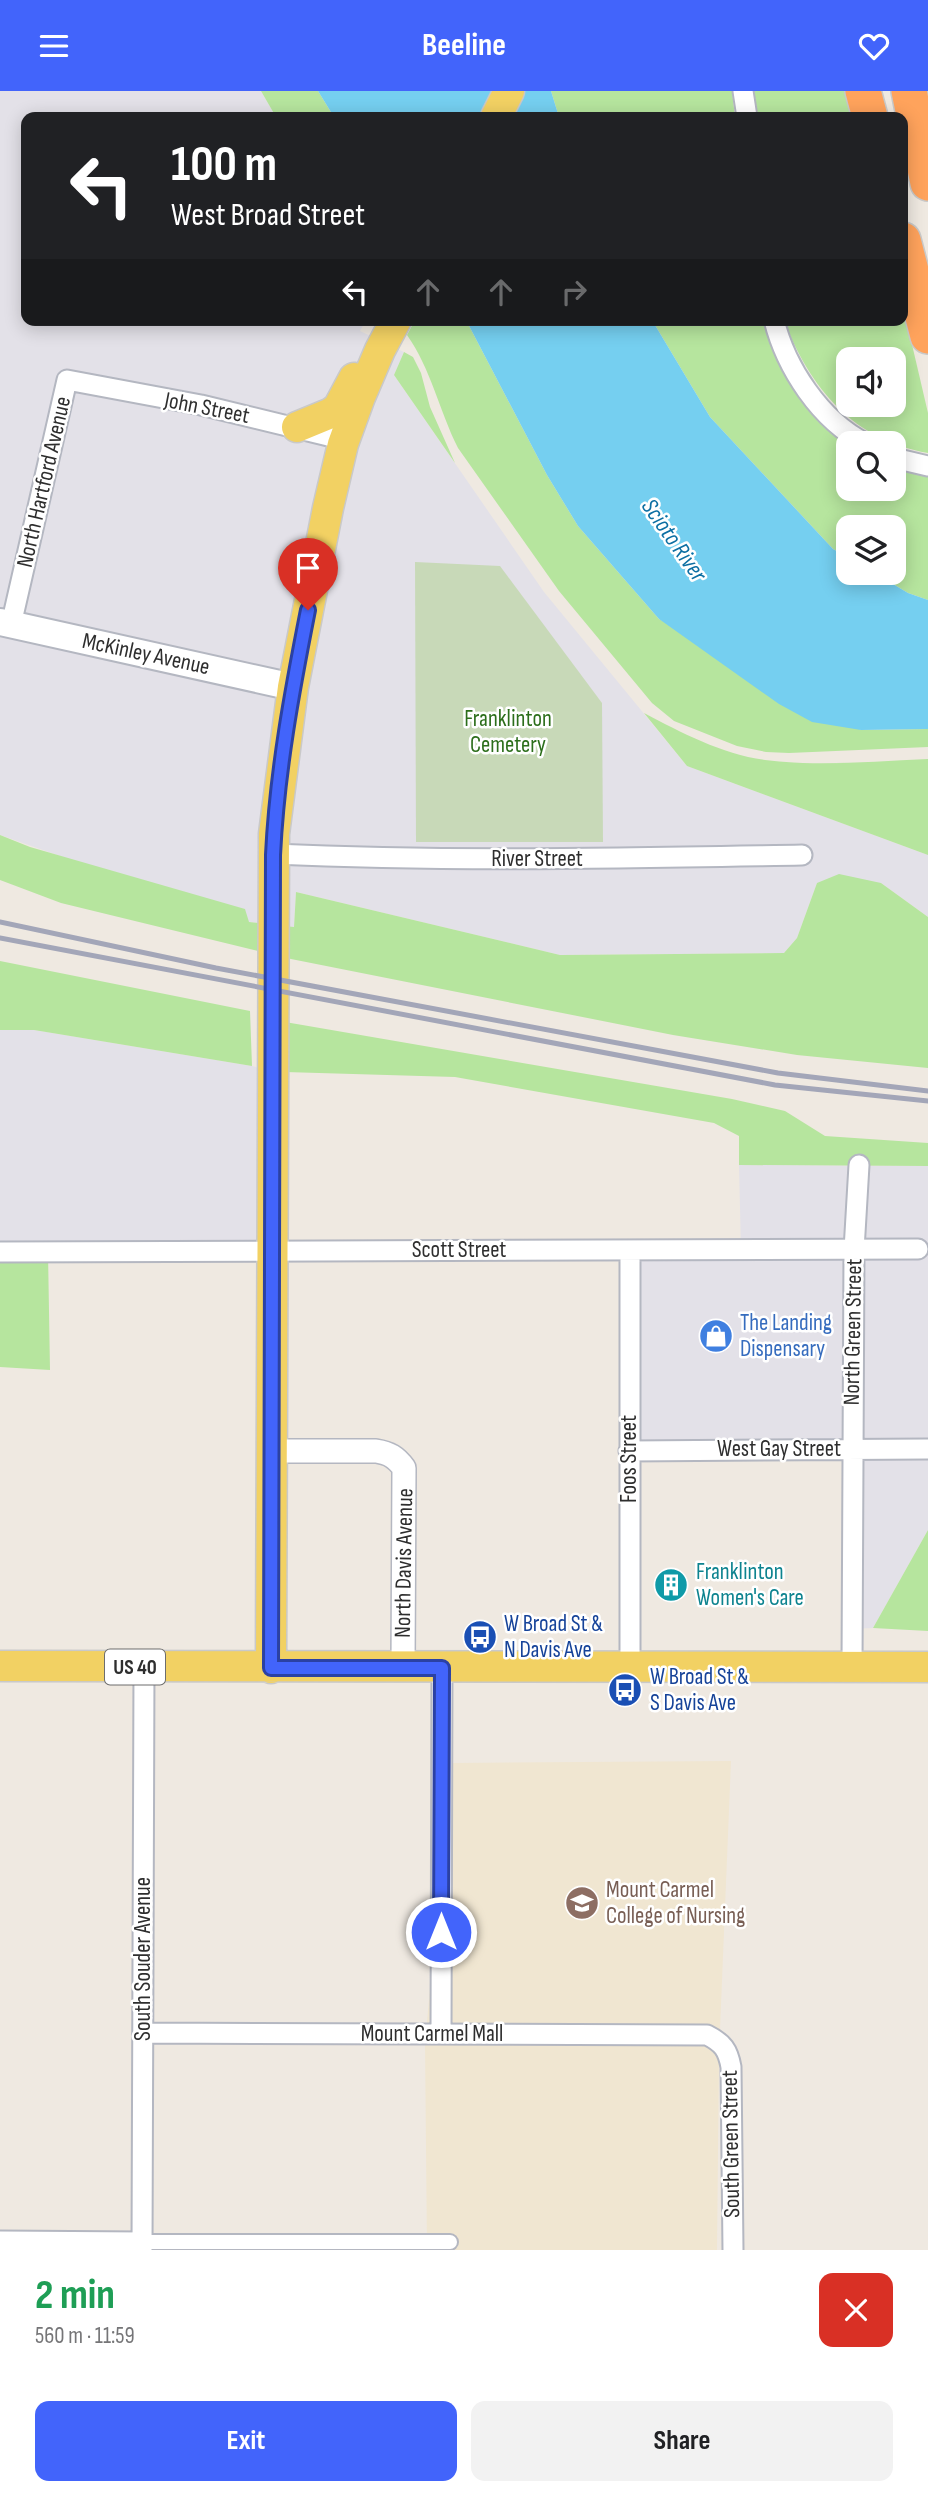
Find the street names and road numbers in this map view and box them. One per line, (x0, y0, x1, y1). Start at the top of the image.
street label: John Street (161, 386, 252, 430)
street label: North Hartford Avenue (11, 394, 77, 570)
street label: McKinley Avenue (80, 627, 212, 681)
street label: River Street (491, 845, 583, 873)
street label: Scott Street (412, 1236, 506, 1264)
street label: North Green Street (838, 1258, 868, 1406)
street label: Foos Street (615, 1415, 643, 1503)
street label: West Gay Street (717, 1435, 841, 1463)
street label: North Davis Avenue (389, 1488, 419, 1638)
road number: US 40 (105, 1649, 165, 1685)
street label: South Souder Avenue (129, 1877, 157, 2041)
street label: Mount Carmel Mall (361, 2020, 503, 2048)
street label: South Green Street (716, 2070, 746, 2218)

